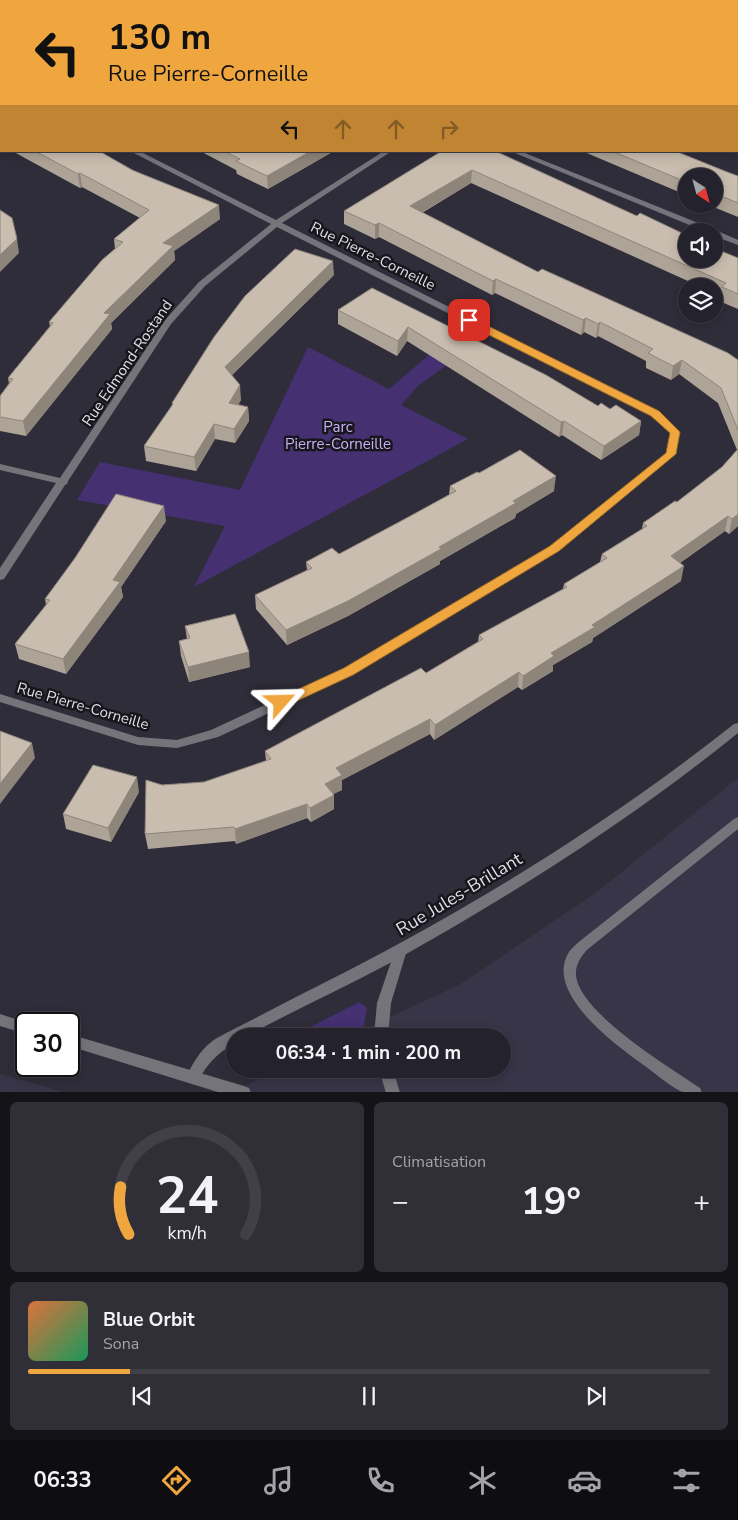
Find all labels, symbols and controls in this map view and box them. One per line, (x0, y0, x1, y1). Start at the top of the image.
text: 130 m (108, 14, 211, 61)
icon: left (25, 20, 90, 85)
text: Rue Pierre-Corneille (108, 59, 308, 89)
icon: left (276, 115, 304, 143)
icon: ahead (329, 115, 357, 143)
icon: ahead (382, 115, 410, 143)
icon: right (435, 115, 463, 143)
north arrow (678, 168, 722, 212)
map controls (678, 168, 723, 323)
street label: Rue Pierre-Corneille (307, 217, 439, 295)
button: sound (678, 223, 723, 268)
button: layers (678, 278, 723, 323)
street label: Rue Edmond-Rostand (77, 296, 177, 430)
pin (448, 299, 490, 341)
icon: arrive (455, 306, 483, 334)
park label: Parc Pierre-Corneille (285, 417, 391, 454)
position arrow (254, 675, 306, 727)
street label: Rue Pierre-Corneille (15, 678, 151, 734)
street label: Rue Jules-Brillant (392, 847, 527, 941)
speed limit sign: 30 (15, 1012, 80, 1077)
text: 06:34 · 1 min · 200 m (276, 1040, 461, 1066)
text: Climatisation (392, 1151, 486, 1173)
text: 24 (156, 1160, 218, 1231)
text: 19° (521, 1176, 581, 1227)
text: − (392, 1183, 409, 1221)
text: + (693, 1183, 710, 1221)
text: km/h (167, 1221, 207, 1245)
text: Blue Orbit (103, 1307, 194, 1333)
text: Sona (103, 1333, 139, 1355)
icon: previous (128, 1382, 156, 1410)
icon: pause (355, 1382, 383, 1410)
icon: next (582, 1382, 610, 1410)
icon: directions (159, 1463, 194, 1498)
icon: music (261, 1463, 296, 1498)
icon: phone (363, 1463, 398, 1498)
icon: climate (465, 1463, 500, 1498)
icon: car (567, 1463, 602, 1498)
icon: filters (669, 1463, 704, 1498)
text: 06:33 (34, 1465, 92, 1495)

